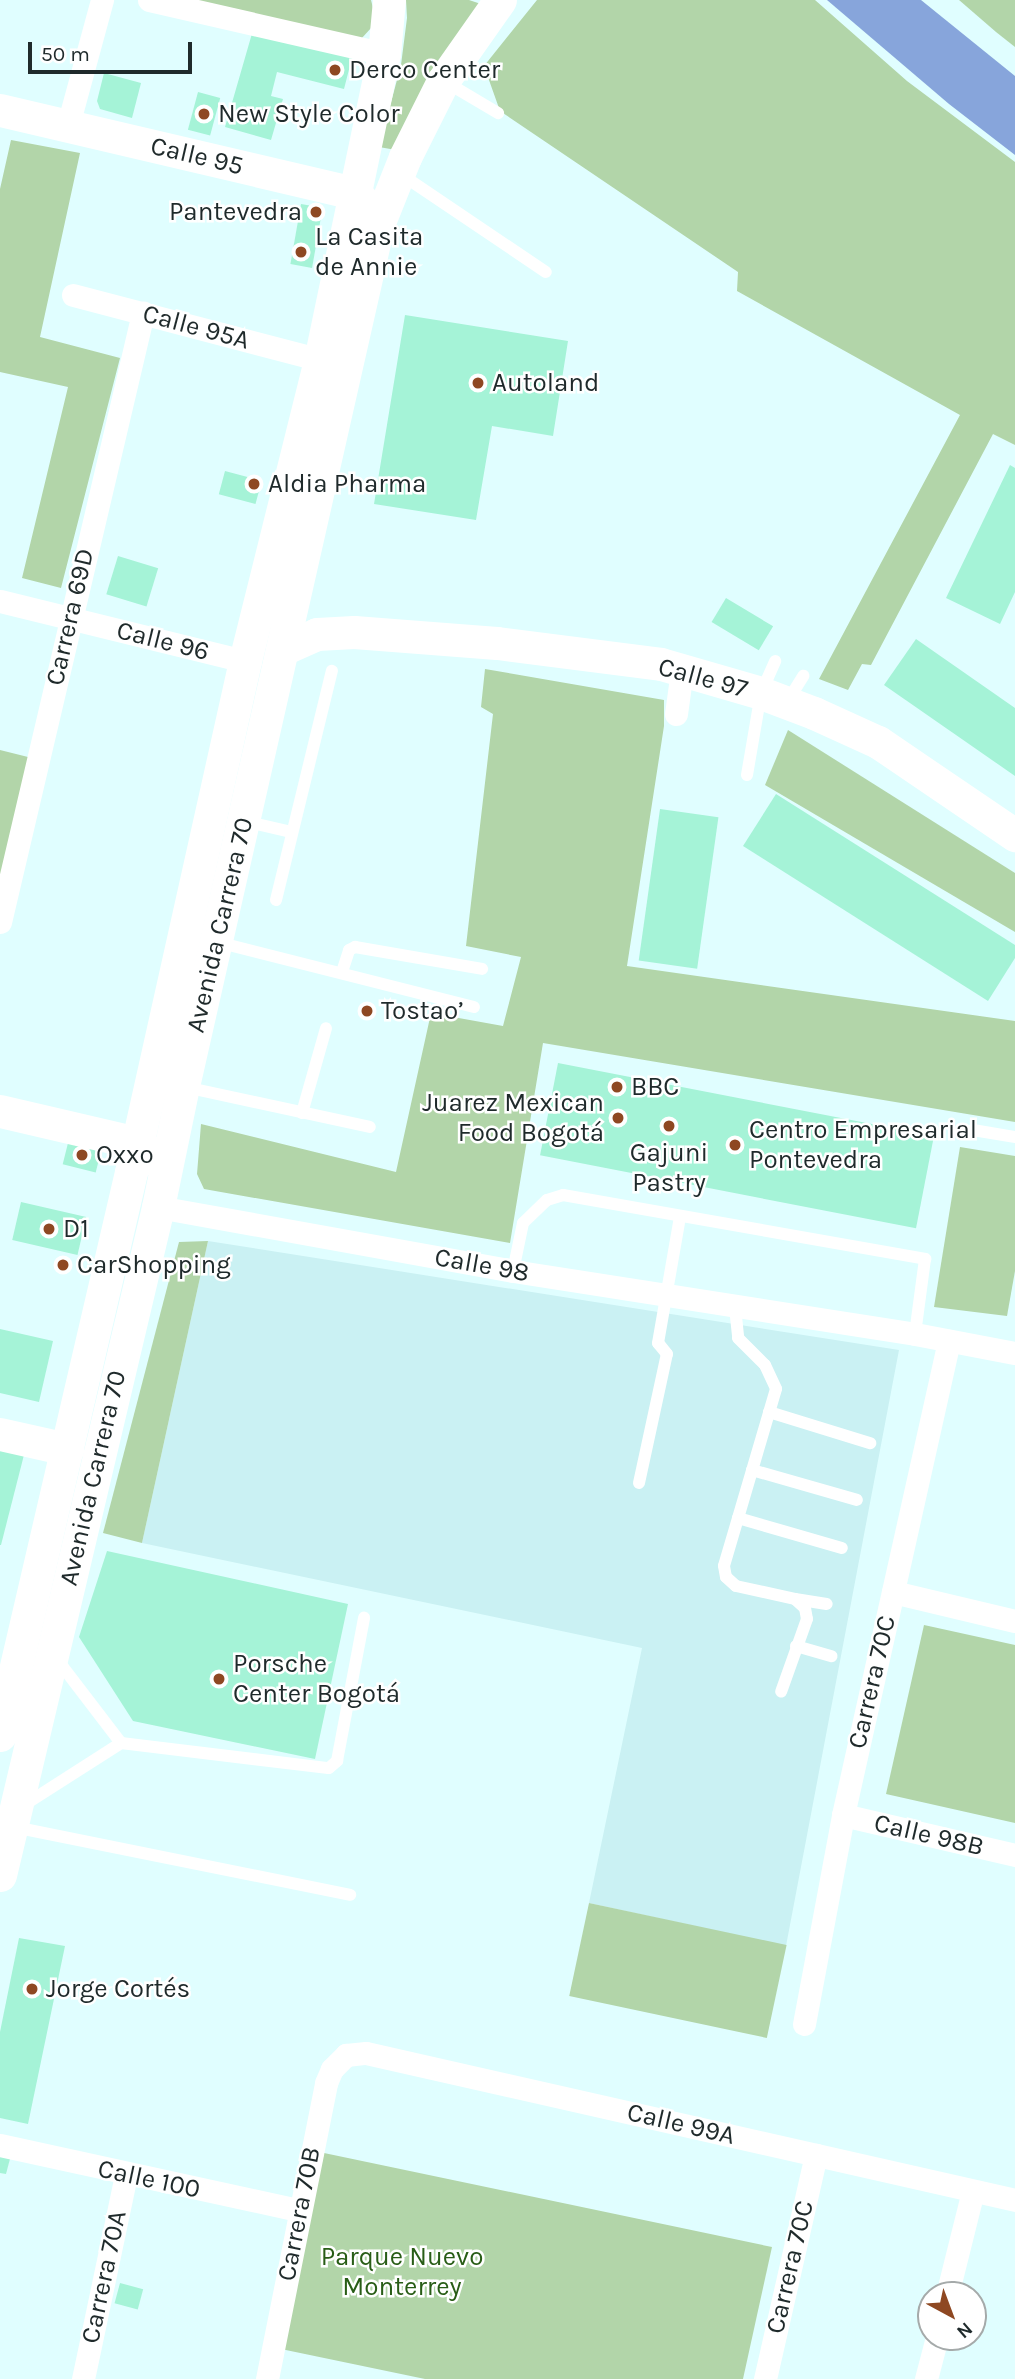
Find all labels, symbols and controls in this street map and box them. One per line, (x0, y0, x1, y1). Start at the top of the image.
scale bar (32, 28, 196, 72)
text: 50 m (41, 42, 90, 66)
place label: Derco Center (349, 54, 500, 86)
marker: Derco Center (327, 62, 343, 78)
place label: New Style Color (218, 98, 400, 130)
marker: New Style Color (196, 106, 212, 122)
street label: Calle 95 (148, 130, 246, 182)
place label: Pantevedra (169, 196, 302, 228)
marker: Pantevedra (308, 204, 324, 220)
place label: La Casita de Annie (315, 221, 423, 282)
marker: La Casita de Annie (293, 244, 309, 260)
street label: Calle 95A (139, 298, 253, 356)
place label: Autoland (492, 367, 599, 399)
marker: Autoland (470, 375, 486, 391)
place label: Aldia Pharma (268, 468, 426, 500)
marker: Aldia Pharma (246, 476, 262, 492)
street label: Carrera 69D (39, 546, 101, 688)
street label: Calle 96 (113, 614, 213, 668)
street label: Calle 97 (655, 651, 751, 705)
street label: Avenida Carrera 70 (180, 814, 260, 1036)
place label: Tostao’ (381, 995, 464, 1027)
marker: Tostao’ (359, 1003, 375, 1019)
place label: BBC (631, 1071, 679, 1103)
marker: BBC (609, 1079, 625, 1095)
place label: Juarez Mexican Food Bogotá (422, 1087, 604, 1148)
marker: Juarez Mexican Food Bogotá (610, 1110, 626, 1126)
place label: Centro Empresarial Pontevedra (749, 1114, 977, 1176)
marker: Gajuni Pastry (661, 1118, 677, 1134)
place label: Gajuni Pastry (630, 1137, 708, 1198)
marker: Centro Empresarial Pontevedra (727, 1137, 743, 1153)
place label: Oxxo (96, 1139, 154, 1171)
marker: Oxxo (74, 1147, 90, 1163)
place label: D1 (63, 1213, 89, 1245)
marker: D1 (41, 1221, 57, 1237)
street label: Calle 98 (432, 1241, 532, 1289)
place label: CarShopping (77, 1249, 231, 1281)
marker: CarShopping (55, 1257, 71, 1273)
street label: Avenida Carrera 70 (53, 1367, 133, 1589)
street label: Carrera 70C (842, 1612, 902, 1752)
place label: Porsche Center Bogotá (233, 1648, 400, 1710)
marker: Porsche Center Bogotá (211, 1671, 227, 1687)
street label: Calle 98B (871, 1807, 987, 1863)
place label: Jorge Cortés (46, 1973, 190, 2005)
marker: Jorge Cortés (24, 1981, 40, 1997)
street label: Calle 99A (624, 2096, 738, 2152)
street label: Carrera 70B (271, 2144, 327, 2284)
street label: Calle 100 (95, 2153, 203, 2205)
street label: Carrera 70C (760, 2197, 820, 2337)
street label: Carrera 70A (75, 2208, 133, 2346)
park label: Parque Nuevo Monterrey (321, 2241, 483, 2302)
north arrow (917, 2281, 987, 2351)
text: N (952, 2318, 977, 2343)

